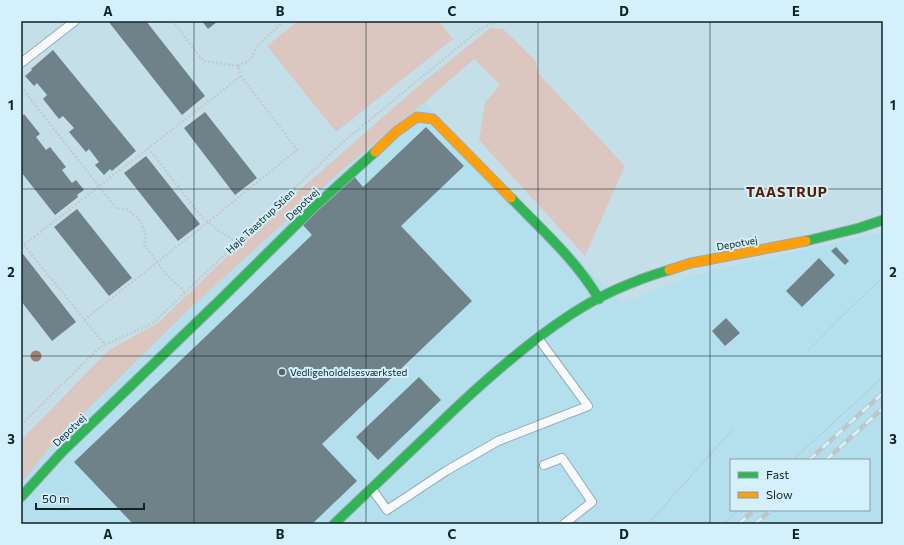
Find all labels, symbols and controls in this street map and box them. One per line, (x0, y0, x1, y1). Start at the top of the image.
text: A (103, 3, 113, 19)
text: B (276, 3, 285, 19)
text: C (448, 3, 457, 19)
text: D (619, 3, 629, 19)
text: E (792, 3, 800, 19)
text: 1 (8, 97, 14, 113)
text: 1 (890, 97, 896, 113)
district label: TAASTRUP (746, 183, 828, 200)
street label: Depotvej (283, 185, 321, 223)
street label: Høje Taastrup Stien (223, 186, 297, 256)
street label: Depotvej (716, 234, 758, 252)
text: 2 (7, 264, 15, 280)
text: 2 (889, 264, 897, 280)
place label: Vedligeholdelsesværksted (290, 366, 407, 378)
marker: Vedligeholdelsesværksted (277, 367, 287, 377)
street label: Depotvej (50, 411, 88, 449)
text: 3 (7, 431, 15, 447)
text: 3 (889, 431, 897, 447)
legend (730, 459, 870, 511)
text: Fast (766, 467, 789, 481)
scale bar (36, 485, 144, 511)
text: Slow (766, 487, 793, 501)
text: 50 m (42, 491, 70, 505)
text: A (103, 526, 113, 542)
text: B (276, 526, 285, 542)
text: C (448, 526, 457, 542)
text: D (619, 526, 629, 542)
text: E (792, 526, 800, 542)

